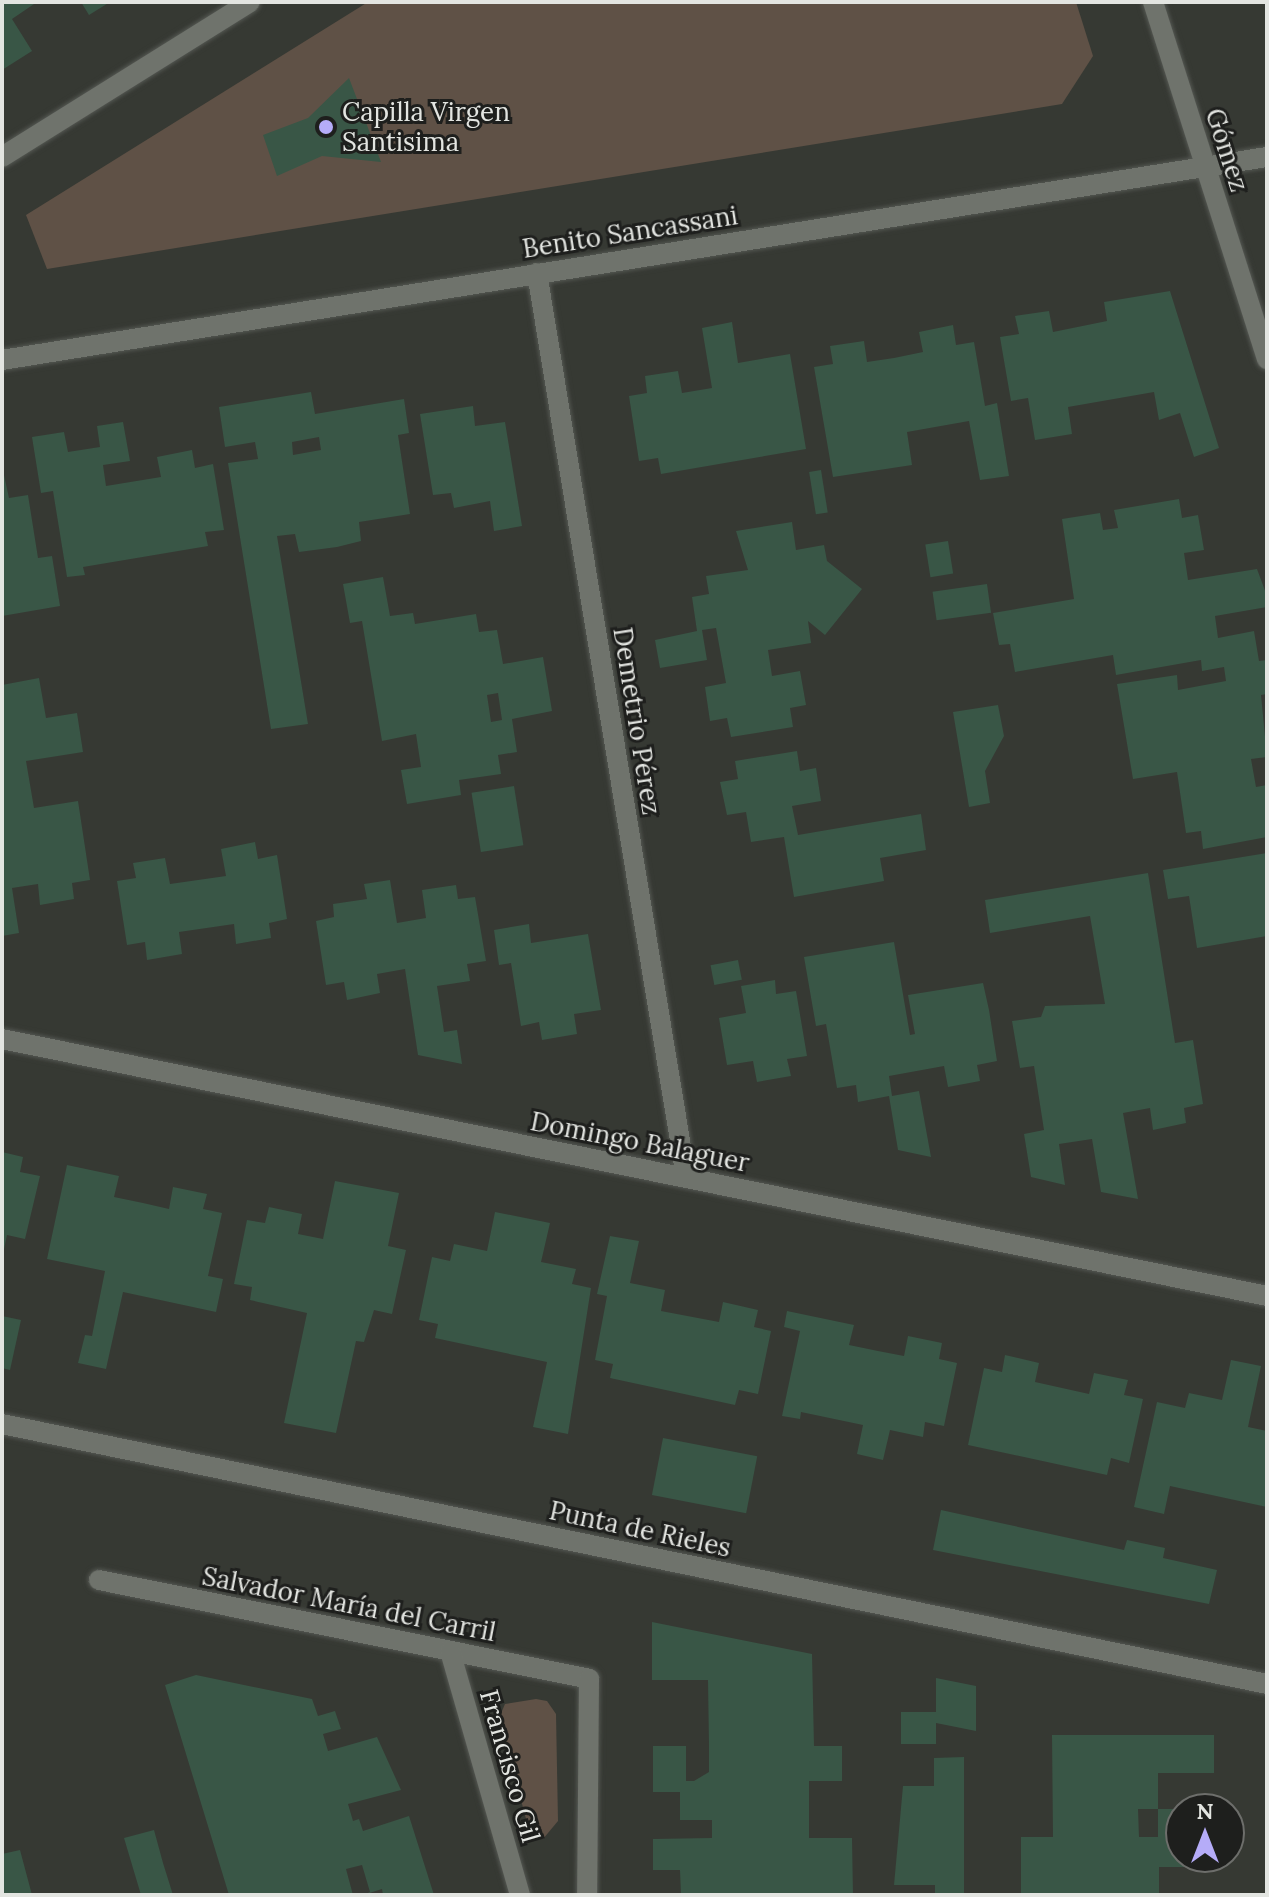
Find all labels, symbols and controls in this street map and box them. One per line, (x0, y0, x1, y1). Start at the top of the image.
place label: Capilla Virgen Santisima (342, 96, 510, 158)
street label: Gómez (1199, 104, 1255, 196)
marker: Capilla Virgen Santisima (317, 118, 335, 136)
street label: Benito Sancassani (520, 200, 740, 264)
street label: Demetrio Pérez (607, 625, 667, 817)
street label: Domingo Balaguer (528, 1105, 752, 1179)
street label: Punta de Rieles (546, 1495, 734, 1563)
street label: Salvador María del Carril (200, 1560, 498, 1648)
street label: Francisco Gil (473, 1686, 547, 1846)
north arrow (1165, 1793, 1245, 1873)
text: N (1196, 1797, 1214, 1825)

